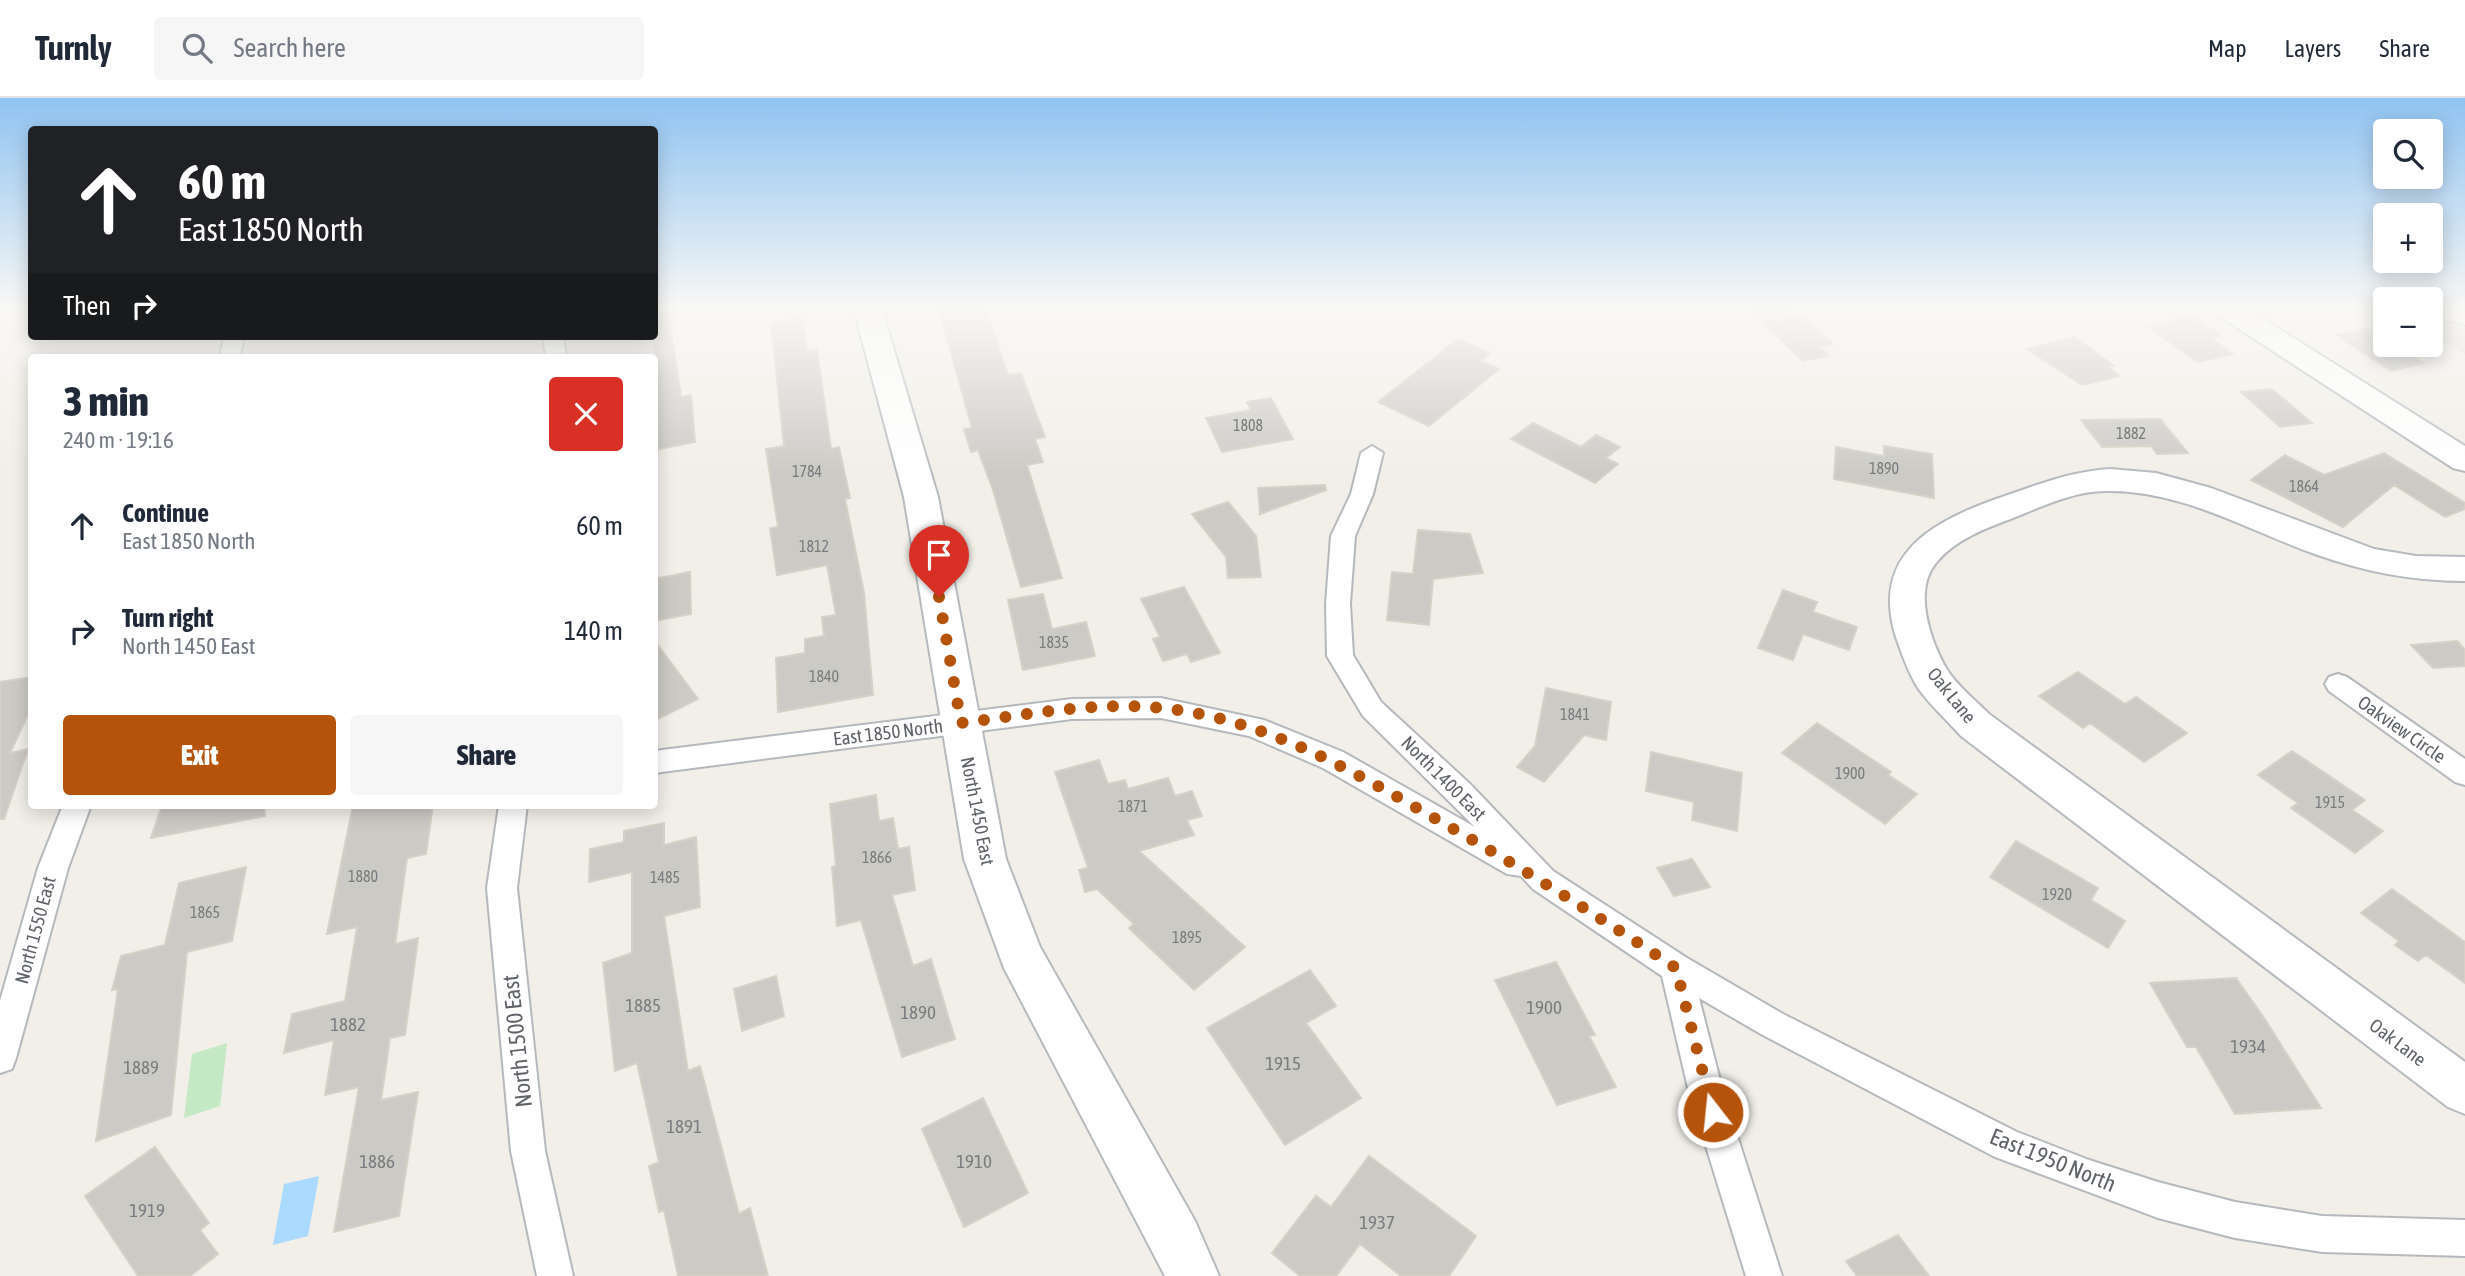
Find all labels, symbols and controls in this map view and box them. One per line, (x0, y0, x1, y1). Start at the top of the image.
search box (154, 17, 644, 80)
text: Turnly (35, 29, 112, 67)
icon: search (178, 29, 216, 67)
text: Search here (234, 33, 346, 63)
text: Map (2208, 35, 2247, 62)
text: Layers (2285, 35, 2341, 62)
text: Share (2379, 35, 2430, 62)
map controls (2373, 119, 2443, 357)
button: search (2373, 119, 2443, 189)
text: 60 m (178, 153, 266, 209)
icon: ahead (63, 154, 154, 245)
button: + (2373, 203, 2443, 273)
text: East 1850 North (178, 211, 364, 248)
icon: right (125, 287, 163, 325)
button: − (2373, 287, 2443, 357)
text: Then (63, 291, 111, 321)
text: 3 min (63, 377, 149, 425)
button: close (549, 377, 623, 451)
house number: 1808 (1233, 416, 1263, 434)
house number: 1882 (2116, 424, 2146, 442)
text: 240 m · 19:16 (63, 427, 174, 453)
house number: 1890 (1869, 459, 1899, 477)
house number: 1784 (792, 462, 822, 480)
house number: 1864 (2289, 477, 2319, 495)
text: Continue (122, 498, 209, 528)
icon: ahead (63, 507, 101, 545)
text: 60 m (576, 511, 623, 541)
pin (909, 525, 969, 597)
text: East 1850 North (122, 528, 256, 554)
icon: arrive (920, 536, 958, 574)
house number: 1812 (799, 537, 829, 555)
text: Turn right (122, 603, 213, 633)
icon: right (63, 612, 101, 650)
text: 140 m (564, 616, 623, 646)
text: North 1450 East (122, 633, 256, 659)
house number: 1835 (1039, 633, 1069, 651)
street label: Oak Lane (1923, 663, 1981, 727)
house number: 1840 (809, 667, 839, 685)
street label: Oakview Circle (2354, 691, 2450, 767)
house number: 1841 (1560, 705, 1590, 723)
street label: East 1850 North (832, 714, 944, 750)
button: Exit (63, 715, 336, 795)
button: Share (350, 715, 623, 795)
street label: North 1400 East (1397, 731, 1491, 825)
street label: North 1450 East (957, 755, 999, 867)
house number: 1900 (1835, 764, 1865, 782)
house number: 1915 (2315, 793, 2345, 811)
house number: 1871 (1118, 797, 1148, 815)
house number: 1866 (862, 848, 892, 866)
house number: 1880 (348, 867, 378, 885)
house number: 1485 (650, 868, 680, 886)
street label: North 1550 East (10, 874, 60, 986)
house number: 1920 (2042, 885, 2072, 903)
house number: 1865 (190, 903, 220, 921)
house number: 1895 (1172, 928, 1202, 946)
street label: North 1500 East (497, 973, 537, 1109)
house number: 1885 (625, 994, 661, 1016)
house number: 1900 (1526, 996, 1562, 1018)
house number: 1890 (900, 1001, 936, 1023)
house number: 1882 (330, 1013, 366, 1035)
street label: Oak Lane (2365, 1014, 2431, 1070)
house number: 1934 (2230, 1035, 2266, 1057)
house number: 1915 (1265, 1052, 1301, 1074)
house number: 1889 (123, 1056, 159, 1078)
position arrow (1676, 1075, 1750, 1149)
house number: 1891 (666, 1115, 702, 1137)
street label: East 1950 North (1986, 1123, 2120, 1197)
house number: 1886 (359, 1150, 395, 1172)
house number: 1910 (956, 1150, 992, 1172)
house number: 1919 (129, 1199, 165, 1221)
house number: 1937 (1359, 1211, 1395, 1233)

